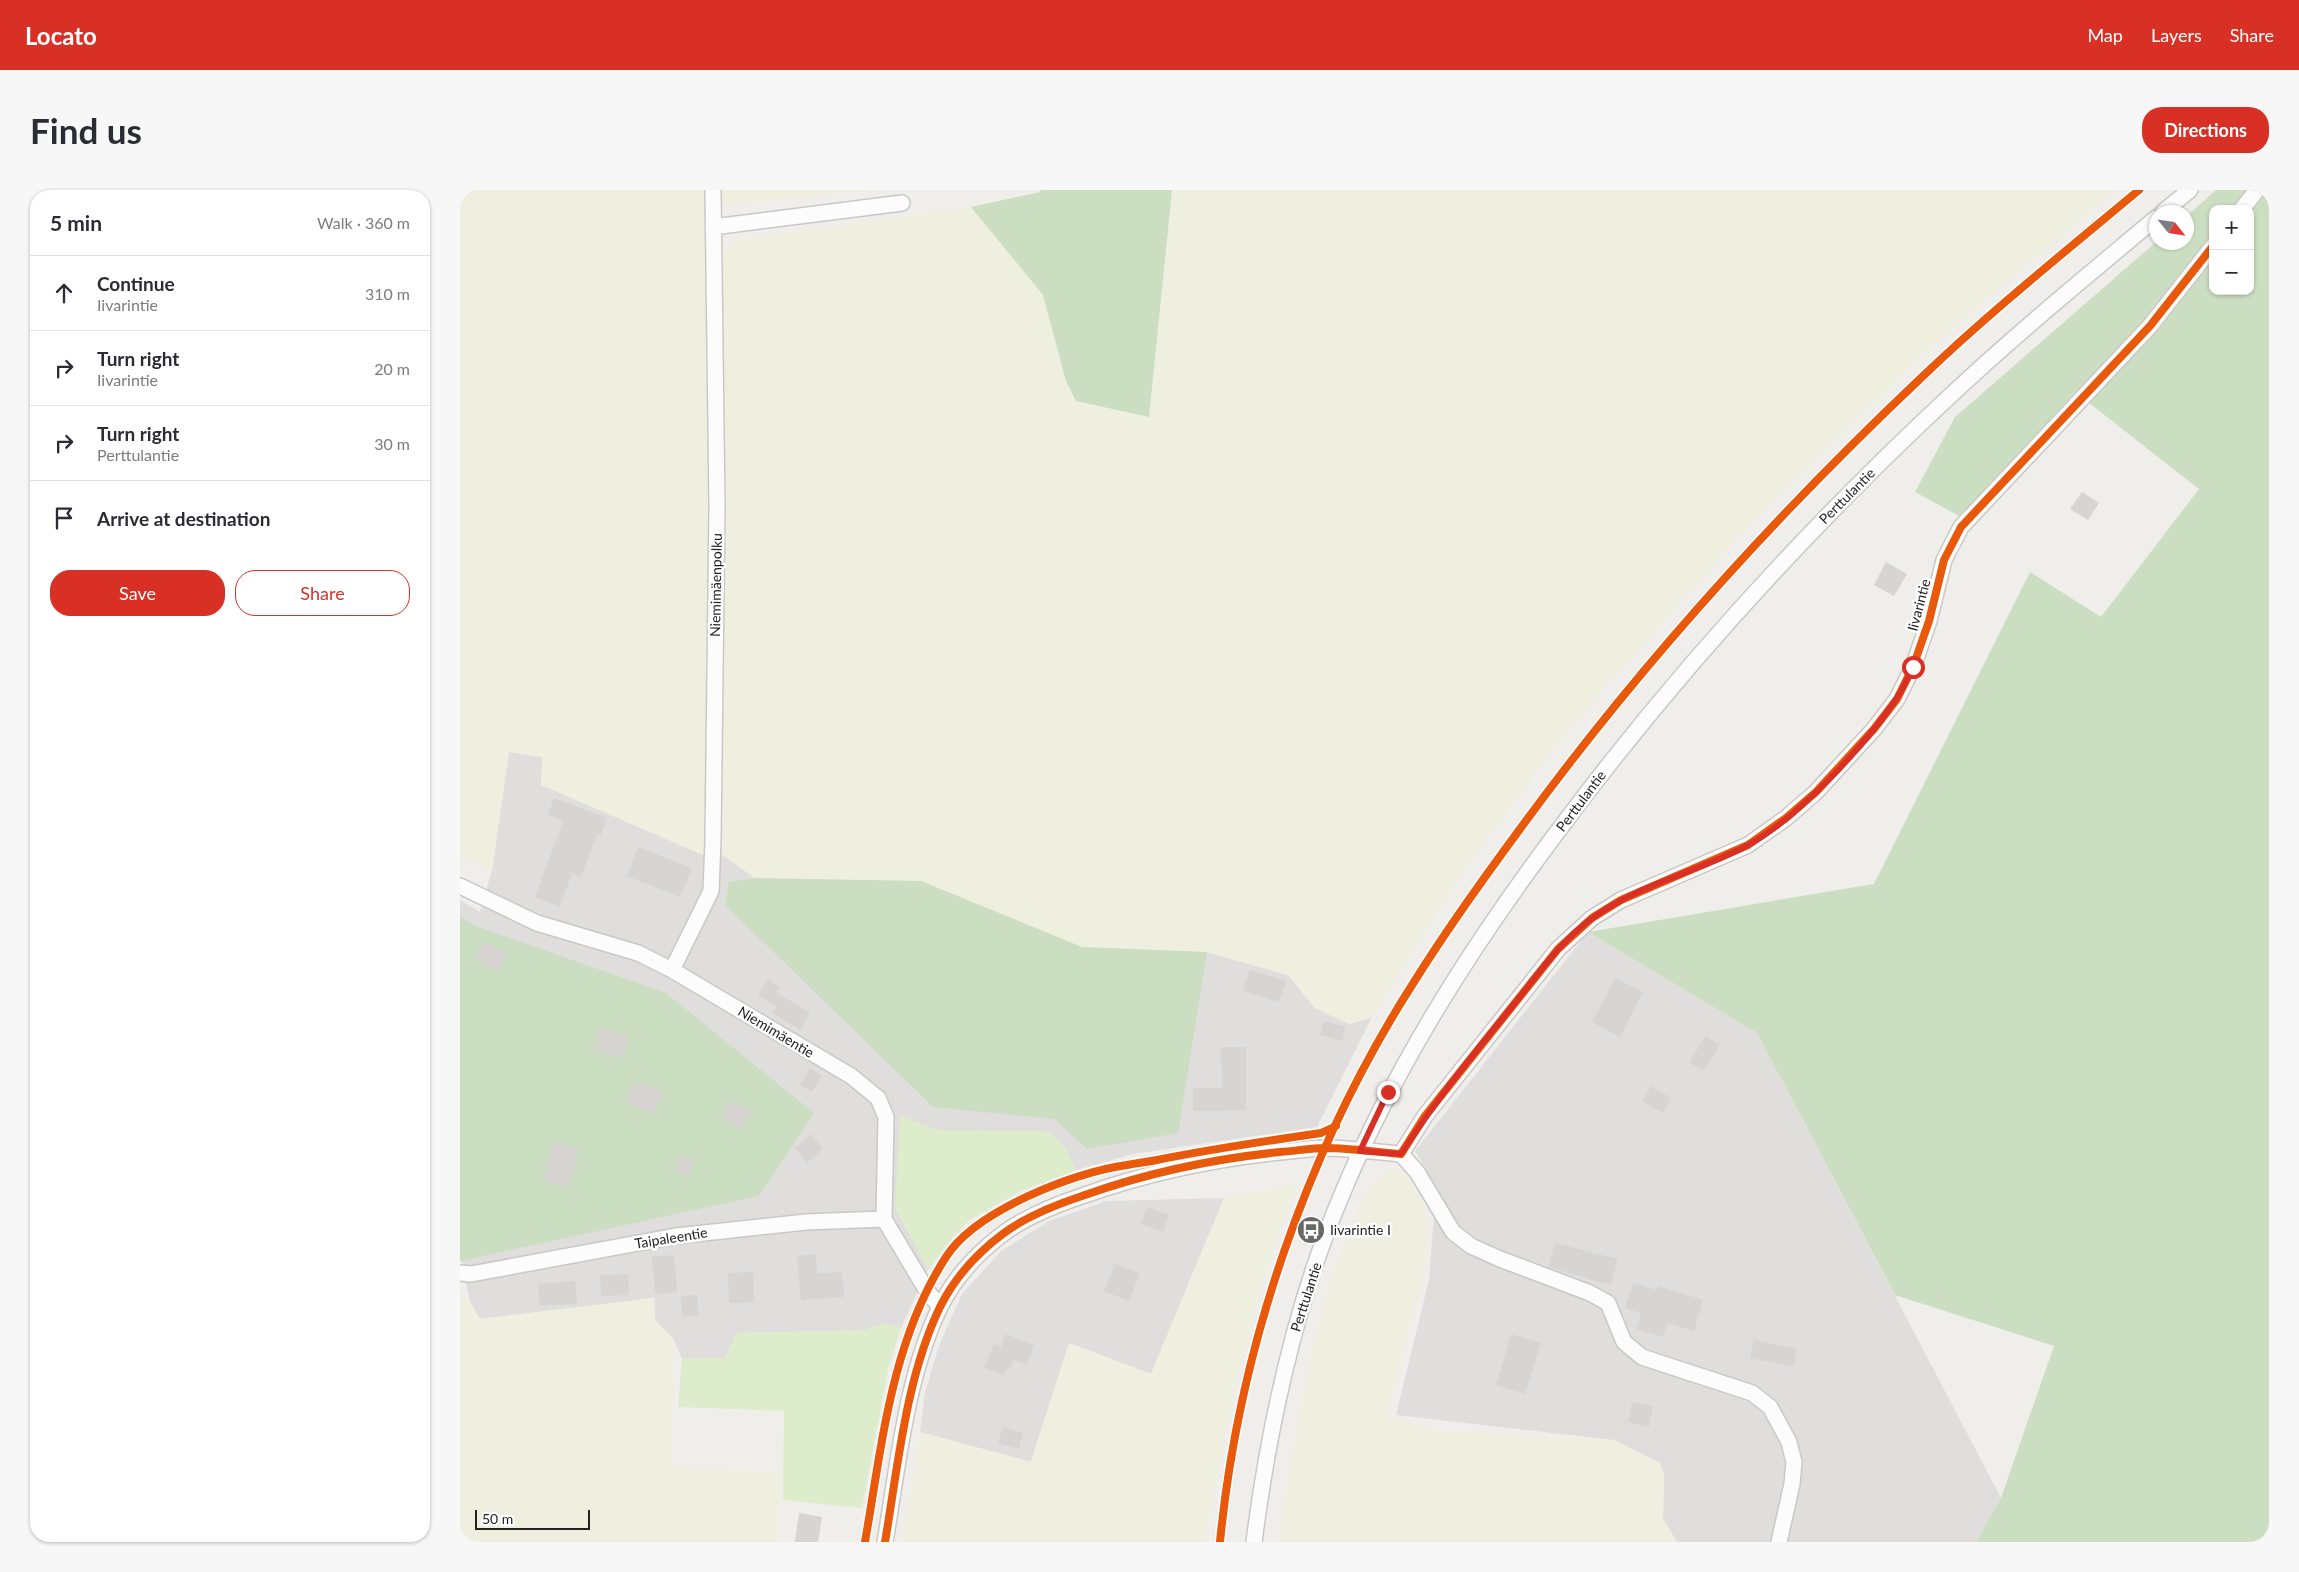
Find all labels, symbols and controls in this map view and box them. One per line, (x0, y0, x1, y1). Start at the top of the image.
text: Locato (25, 21, 97, 50)
text: Map (2087, 24, 2123, 46)
text: Layers (2151, 24, 2202, 46)
text: Share (2230, 24, 2274, 46)
button: Directions (2142, 107, 2269, 153)
text: Find us (30, 109, 142, 151)
north arrow (2149, 205, 2194, 250)
map controls (2209, 205, 2254, 295)
button: + (2209, 205, 2254, 250)
text: 5 min (50, 210, 102, 235)
text: Walk · 360 m (317, 213, 410, 232)
button: − (2209, 250, 2254, 295)
text: Continue (97, 272, 175, 295)
icon: ahead (50, 279, 78, 307)
text: 310 m (365, 284, 410, 303)
text: Iivarintie (97, 295, 158, 314)
text: Turn right (97, 347, 179, 370)
icon: right (50, 354, 78, 382)
text: 20 m (374, 359, 410, 378)
text: Iivarintie (97, 370, 158, 389)
text: Turn right (97, 422, 179, 445)
icon: right (50, 429, 78, 457)
text: 30 m (374, 434, 410, 453)
text: Perttulantie (97, 445, 179, 464)
street label: Perttulantie (1815, 464, 1878, 527)
icon: arrive (50, 504, 78, 532)
text: Arrive at destination (97, 507, 270, 530)
street label: Niemimäenpolku (706, 533, 725, 637)
button: Save (50, 570, 225, 616)
button: Share (235, 570, 410, 616)
street label: Iivarintie (1903, 577, 1934, 633)
route start (1902, 656, 1925, 679)
street label: Perttulantie (1552, 767, 1609, 835)
street label: Niemimäentie (735, 1002, 817, 1061)
route end (1377, 1081, 1400, 1104)
bus stop icon: Iivarintie I (1296, 1215, 1326, 1245)
place label: Iivarintie I (1330, 1221, 1391, 1238)
street label: Taipaleentie (633, 1223, 709, 1252)
street label: Perttulantie (1286, 1260, 1325, 1334)
scale bar (475, 1507, 590, 1530)
text: 50 m (482, 1510, 513, 1527)

